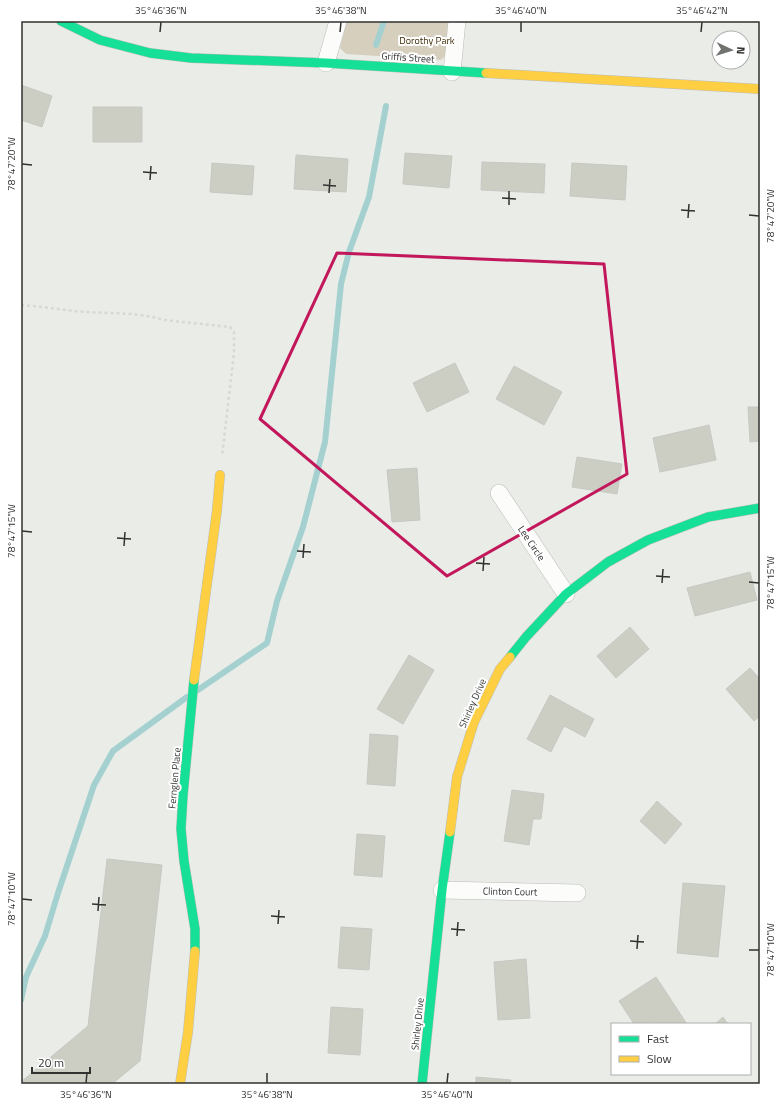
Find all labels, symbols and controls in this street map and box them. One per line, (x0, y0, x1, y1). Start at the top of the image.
text: 35°46'36"N (135, 3, 187, 18)
text: 35°46'38"N (315, 3, 367, 18)
text: 35°46'40"N (495, 3, 547, 18)
text: 35°46'42"N (676, 3, 728, 18)
north arrow (711, 30, 751, 70)
park label: Dorothy Park (399, 33, 455, 48)
text: N (733, 46, 749, 55)
street label: Griffis Street (381, 48, 436, 67)
text: 78°47'20"W (4, 137, 19, 191)
text: 78°47'20"W (763, 189, 778, 243)
text: 78°47'15"W (4, 504, 19, 558)
street label: Lee Circle (514, 523, 549, 564)
text: 78°47'15"W (763, 556, 778, 610)
street label: Shirley Drive (455, 676, 490, 730)
street label: Fernglen Place (164, 747, 185, 809)
text: 78°47'10"W (4, 872, 19, 926)
street label: Clinton Court (483, 884, 538, 899)
text: 78°47'10"W (763, 923, 778, 977)
street label: Shirley Drive (407, 997, 428, 1051)
legend (611, 1023, 751, 1075)
text: Fast (647, 1029, 670, 1048)
scale bar (32, 1049, 90, 1075)
text: Slow (647, 1049, 672, 1068)
text: 20 m (38, 1053, 64, 1072)
text: 35°46'36"N (60, 1087, 112, 1102)
text: 35°46'38"N (241, 1087, 293, 1102)
text: 35°46'40"N (421, 1087, 473, 1102)

